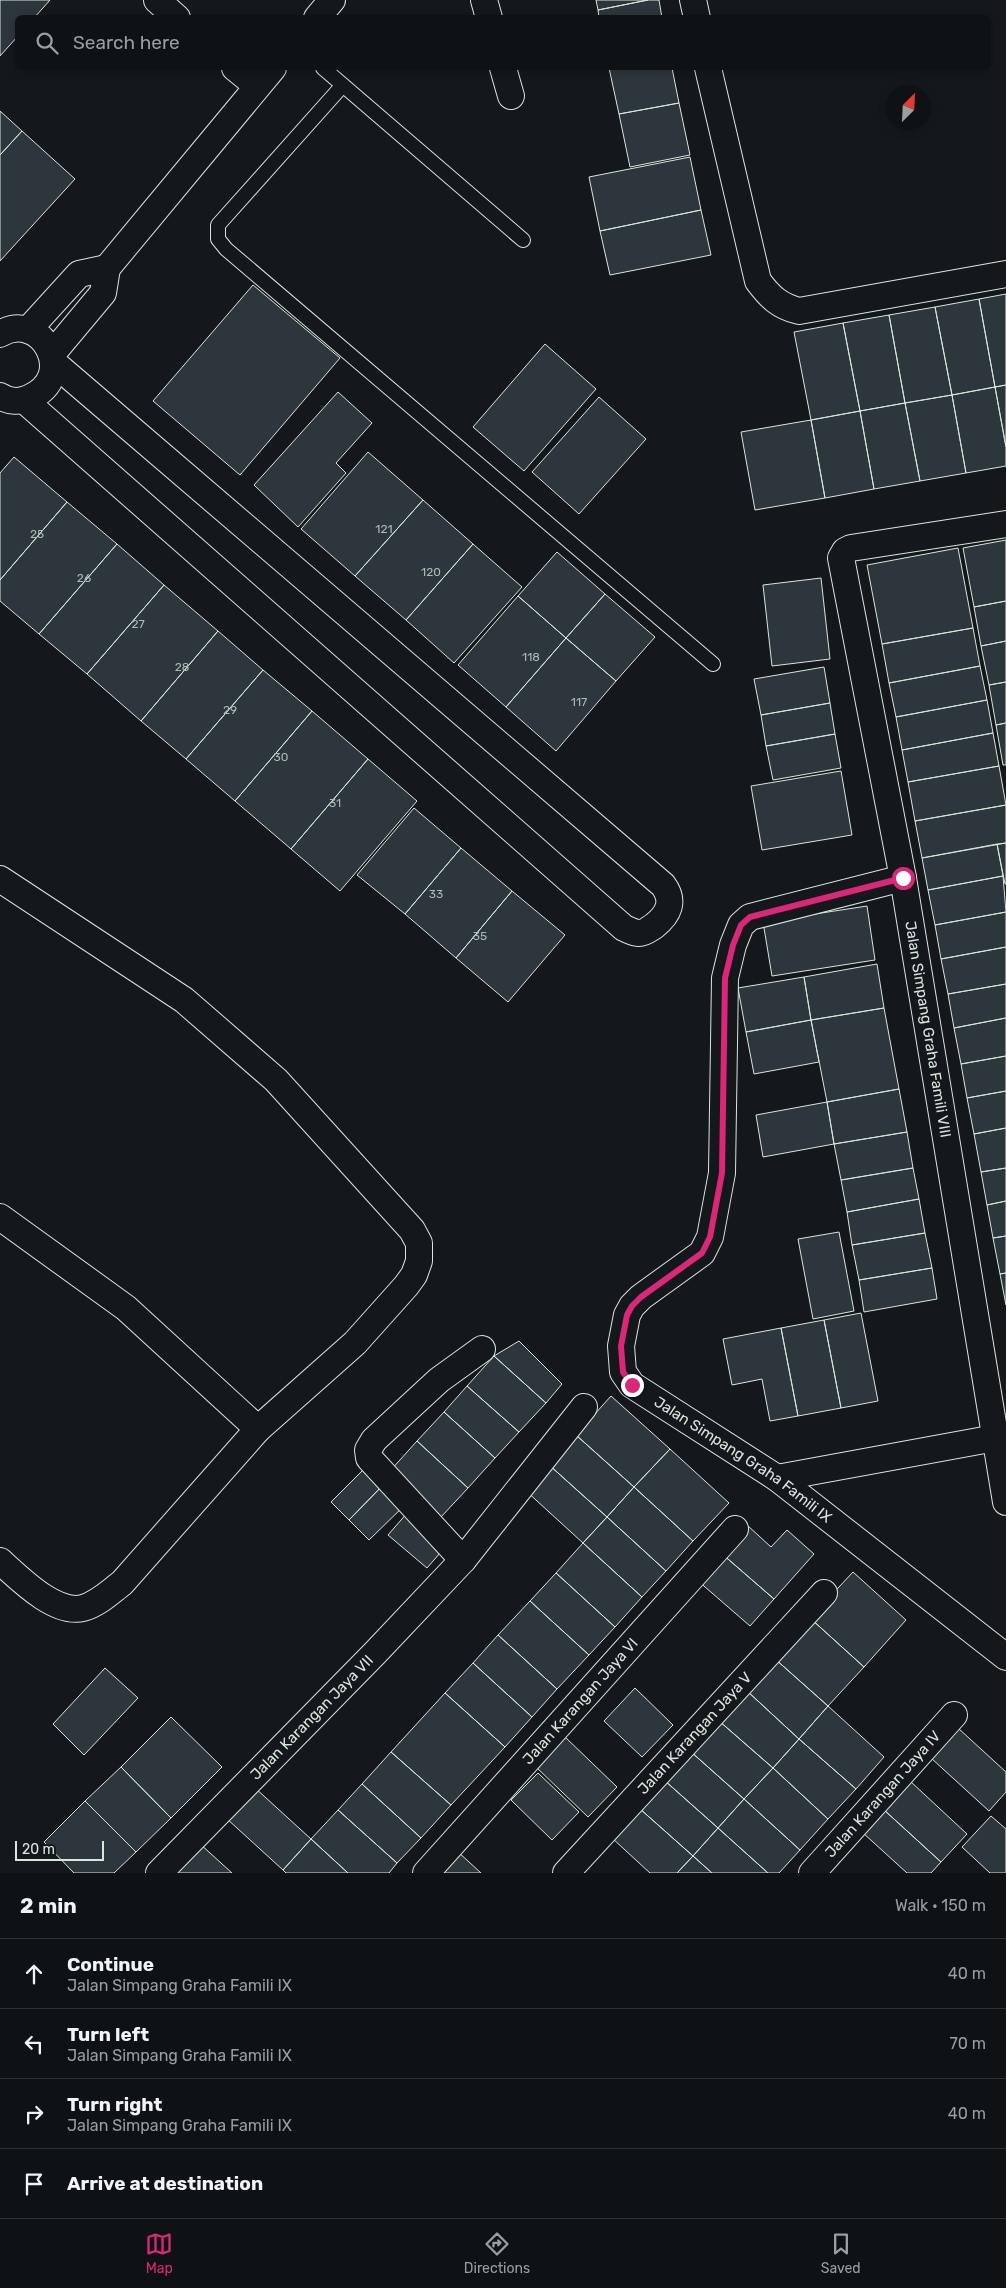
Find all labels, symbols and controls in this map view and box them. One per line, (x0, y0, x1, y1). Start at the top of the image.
search box (15, 15, 991, 70)
icon: search (33, 29, 61, 57)
text: Search here (73, 31, 180, 54)
north arrow (886, 85, 931, 130)
house number: 121 (375, 522, 393, 536)
house number: 25 (30, 527, 44, 541)
house number: 120 (421, 565, 441, 579)
house number: 26 (77, 571, 91, 585)
house number: 27 (131, 617, 145, 631)
house number: 118 (522, 650, 540, 664)
house number: 28 (175, 660, 189, 674)
house number: 117 (571, 695, 587, 709)
house number: 29 (223, 703, 237, 717)
house number: 30 (274, 750, 288, 764)
house number: 31 (329, 796, 341, 810)
route start (892, 867, 915, 890)
house number: 33 (429, 887, 443, 901)
street label: Jalan Simpang Graha Famili VIII (901, 920, 955, 1139)
house number: 35 (473, 929, 487, 943)
route end (621, 1374, 644, 1397)
street label: Jalan Simpang Graha Famili IX (651, 1393, 836, 1527)
street label: Jalan Karangan Jaya VI (519, 1634, 642, 1768)
street label: Jalan Karangan Jaya VII (247, 1651, 377, 1784)
street label: Jalan Karangan Jaya V (634, 1668, 756, 1798)
street label: Jalan Karangan Jaya IV (821, 1727, 945, 1861)
scale bar (15, 1838, 104, 1861)
text: 20 m (22, 1841, 55, 1858)
text: 2 min (20, 1893, 77, 1918)
text: Walk · 150 m (895, 1896, 986, 1915)
text: Continue (67, 1953, 154, 1976)
icon: ahead (20, 1960, 48, 1988)
text: 40 m (948, 1964, 986, 1983)
text: Jalan Simpang Graha Famili IX (67, 1976, 292, 1995)
text: Turn left (67, 2023, 149, 2046)
icon: left (20, 2030, 48, 2058)
text: 70 m (949, 2034, 986, 2053)
text: Jalan Simpang Graha Famili IX (67, 2046, 292, 2065)
text: Turn right (67, 2093, 162, 2116)
icon: right (20, 2100, 48, 2128)
text: 40 m (948, 2104, 986, 2123)
text: Jalan Simpang Graha Famili IX (67, 2116, 292, 2135)
icon: arrive (20, 2170, 48, 2198)
text: Arrive at destination (67, 2172, 263, 2195)
tab: Map (145, 2230, 173, 2277)
tab: Directions (464, 2230, 530, 2277)
tab: Saved (821, 2230, 861, 2277)

